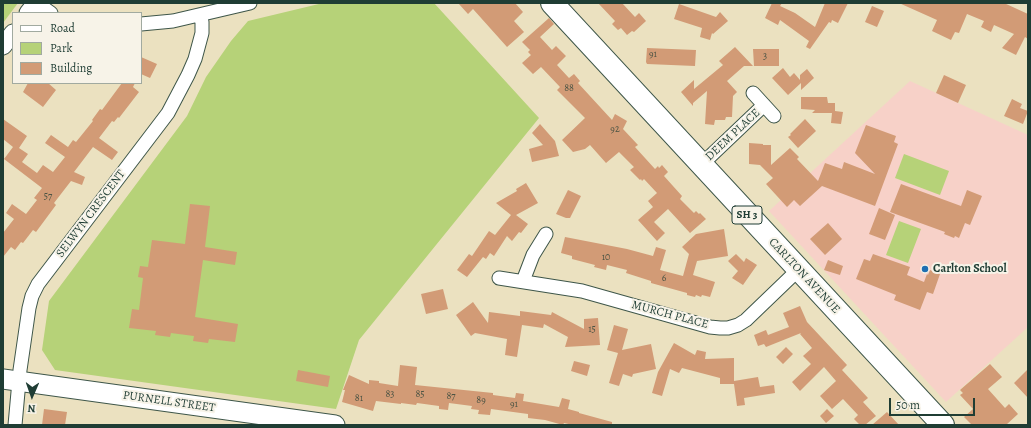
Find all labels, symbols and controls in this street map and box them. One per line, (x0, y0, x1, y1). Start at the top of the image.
legend (12, 12, 142, 84)
text: Road (50, 20, 75, 36)
text: Park (50, 40, 73, 56)
house number: 91 (649, 49, 657, 61)
house number: 3 (763, 51, 767, 63)
text: Building (50, 60, 92, 76)
house number: 88 (564, 83, 574, 95)
street label: DEEM PLACE (703, 106, 763, 164)
house number: 92 (610, 124, 620, 136)
street label: SELWYN CRESCENT (53, 167, 129, 261)
house number: 57 (44, 191, 52, 203)
road number: SH 3 (732, 206, 762, 224)
street label: CARLTON AVENUE (765, 235, 843, 317)
house number: 10 (602, 252, 610, 264)
place label: Carlton School (933, 262, 1007, 276)
marker: Carlton School (920, 264, 930, 274)
house number: 6 (662, 273, 666, 285)
street label: MURCH PLACE (630, 298, 710, 332)
house number: 15 (588, 324, 596, 336)
north arrow (12, 376, 52, 416)
street label: PURNELL STREET (122, 388, 216, 416)
house number: 83 (385, 389, 395, 401)
house number: 85 (415, 389, 425, 401)
scale bar (891, 390, 977, 416)
house number: 87 (446, 391, 456, 403)
house number: 81 (355, 393, 363, 405)
house number: 89 (476, 395, 486, 407)
text: 50 m (896, 397, 920, 413)
house number: 91 (510, 399, 518, 411)
text: N (27, 401, 36, 416)

